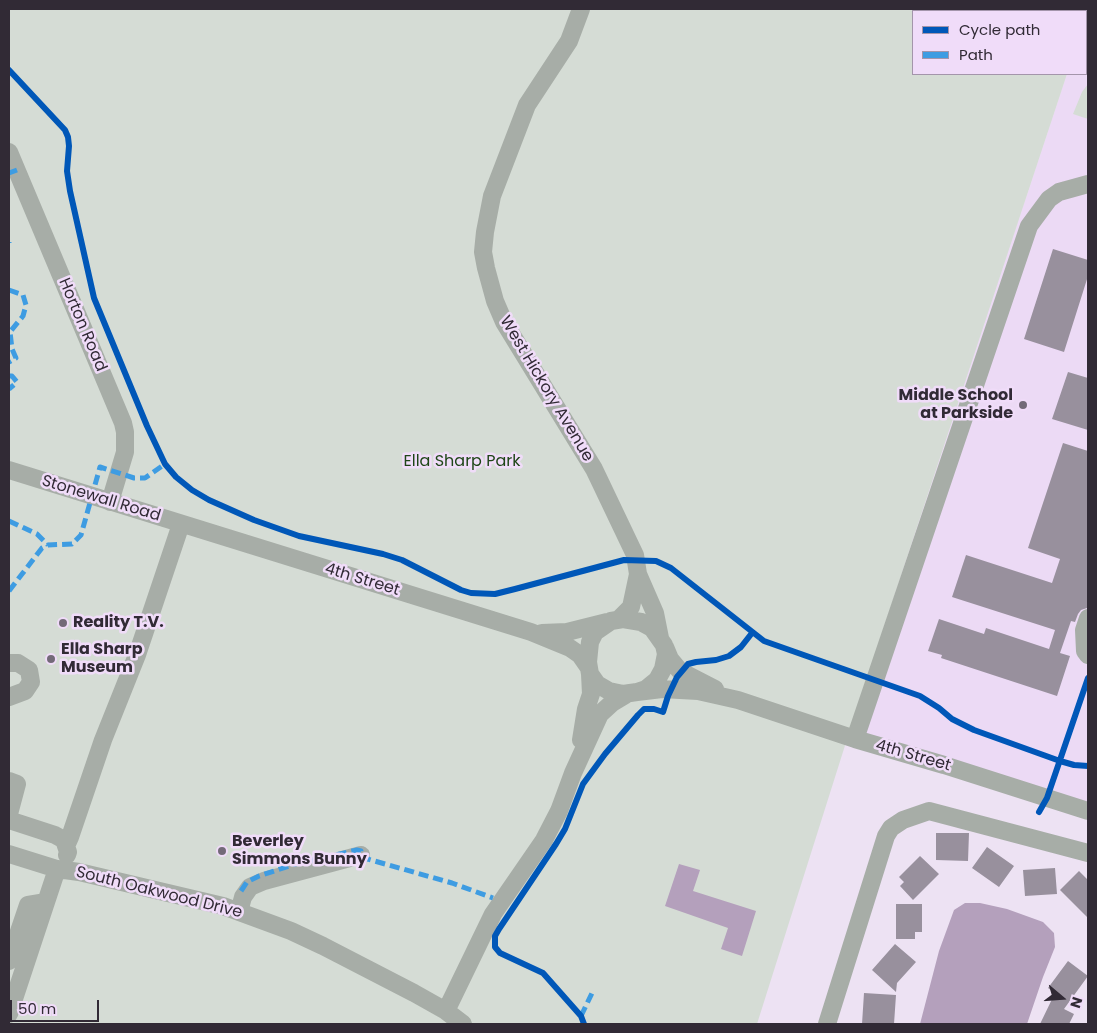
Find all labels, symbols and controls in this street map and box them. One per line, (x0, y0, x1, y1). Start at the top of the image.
legend (912, 10, 1087, 75)
text: Cycle path (959, 19, 1040, 40)
text: Path (959, 44, 993, 65)
street label: Horton Road (54, 275, 110, 375)
street label: West Hickory Avenue (495, 313, 597, 465)
place label: Middle School at Parkside (898, 386, 1013, 424)
marker: Middle School at Parkside (1017, 399, 1029, 411)
park label: Ella Sharp Park (404, 452, 520, 472)
street label: Stonewall Road (39, 472, 163, 526)
street label: 4th Street (322, 560, 402, 600)
place label: Reality T.V. (73, 613, 164, 633)
marker: Reality T.V. (57, 617, 69, 629)
place label: Ella Sharp Museum (61, 640, 143, 678)
marker: Ella Sharp Museum (45, 653, 57, 665)
street label: 4th Street (873, 736, 953, 776)
place label: Beverley Simmons Bunny (232, 832, 367, 870)
marker: Beverley Simmons Bunny (216, 845, 228, 857)
street label: South Oakwood Drive (74, 863, 244, 923)
north arrow (1037, 973, 1087, 1023)
scale bar (12, 990, 101, 1022)
text: N (1065, 995, 1087, 1011)
text: 50 m (18, 998, 56, 1019)

